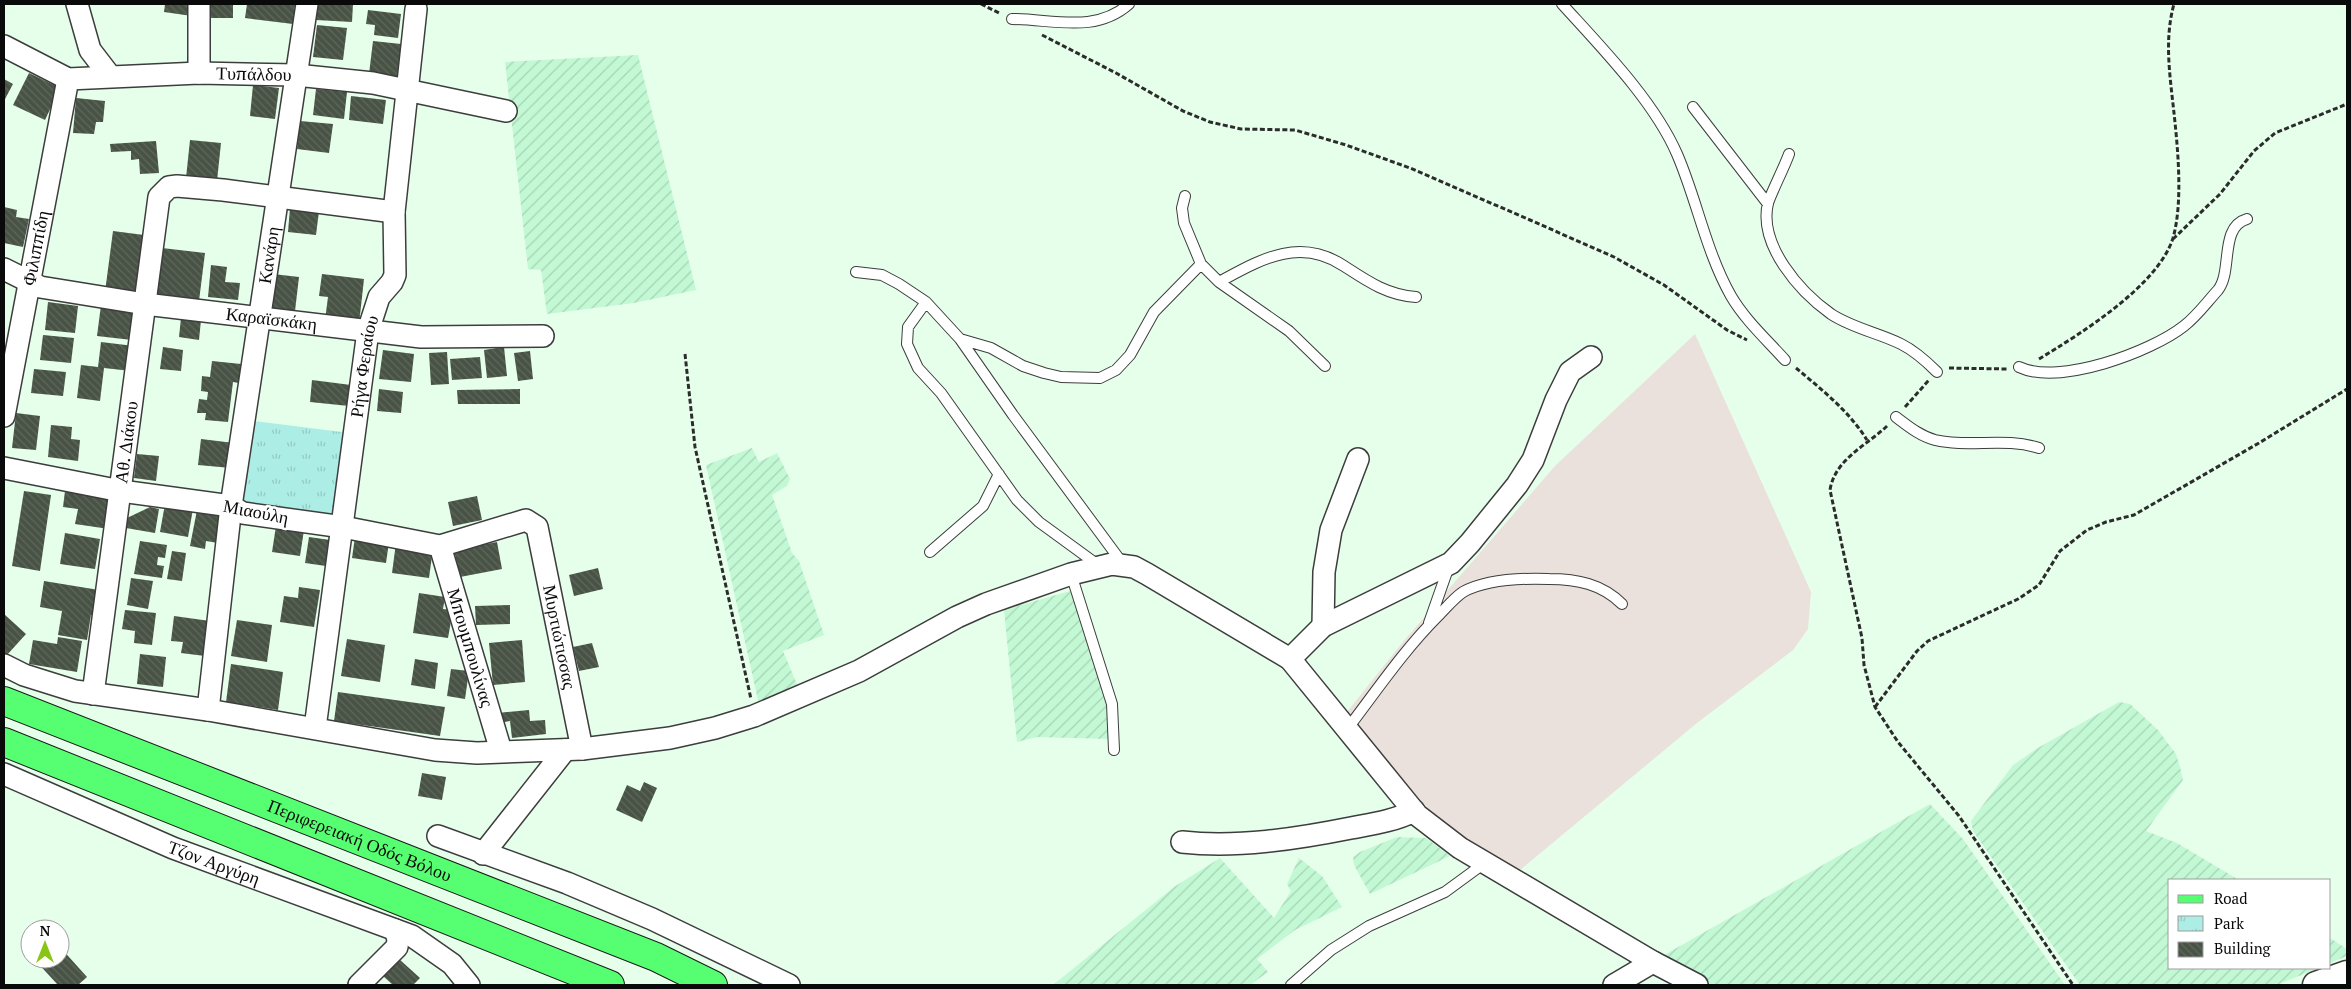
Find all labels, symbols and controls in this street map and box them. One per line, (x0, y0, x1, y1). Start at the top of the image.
street label: Τυπάλδου (216, 60, 292, 86)
street label: Φιλιππίδη (16, 208, 54, 288)
street label: Κανάρη (252, 225, 284, 285)
street label: Καραϊσκάκη (225, 301, 319, 335)
street label: Ρήγα Φεραίου (344, 312, 383, 419)
street label: Αθ. Διάκου (108, 399, 143, 485)
street label: Μιαούλη (221, 493, 291, 529)
street label: Μυρτιώτισσας (538, 582, 583, 691)
street label: Μπουμπουλίνας (442, 585, 500, 710)
street label: Περιφερειακή Οδός Βόλου (264, 793, 455, 887)
street label: Τζον Αργύρη (165, 834, 264, 890)
legend (2168, 879, 2331, 969)
text: Road (2214, 888, 2247, 908)
text: Park (2214, 913, 2244, 933)
north arrow (20, 919, 70, 969)
text: N (40, 921, 51, 940)
text: Building (2214, 938, 2272, 958)

